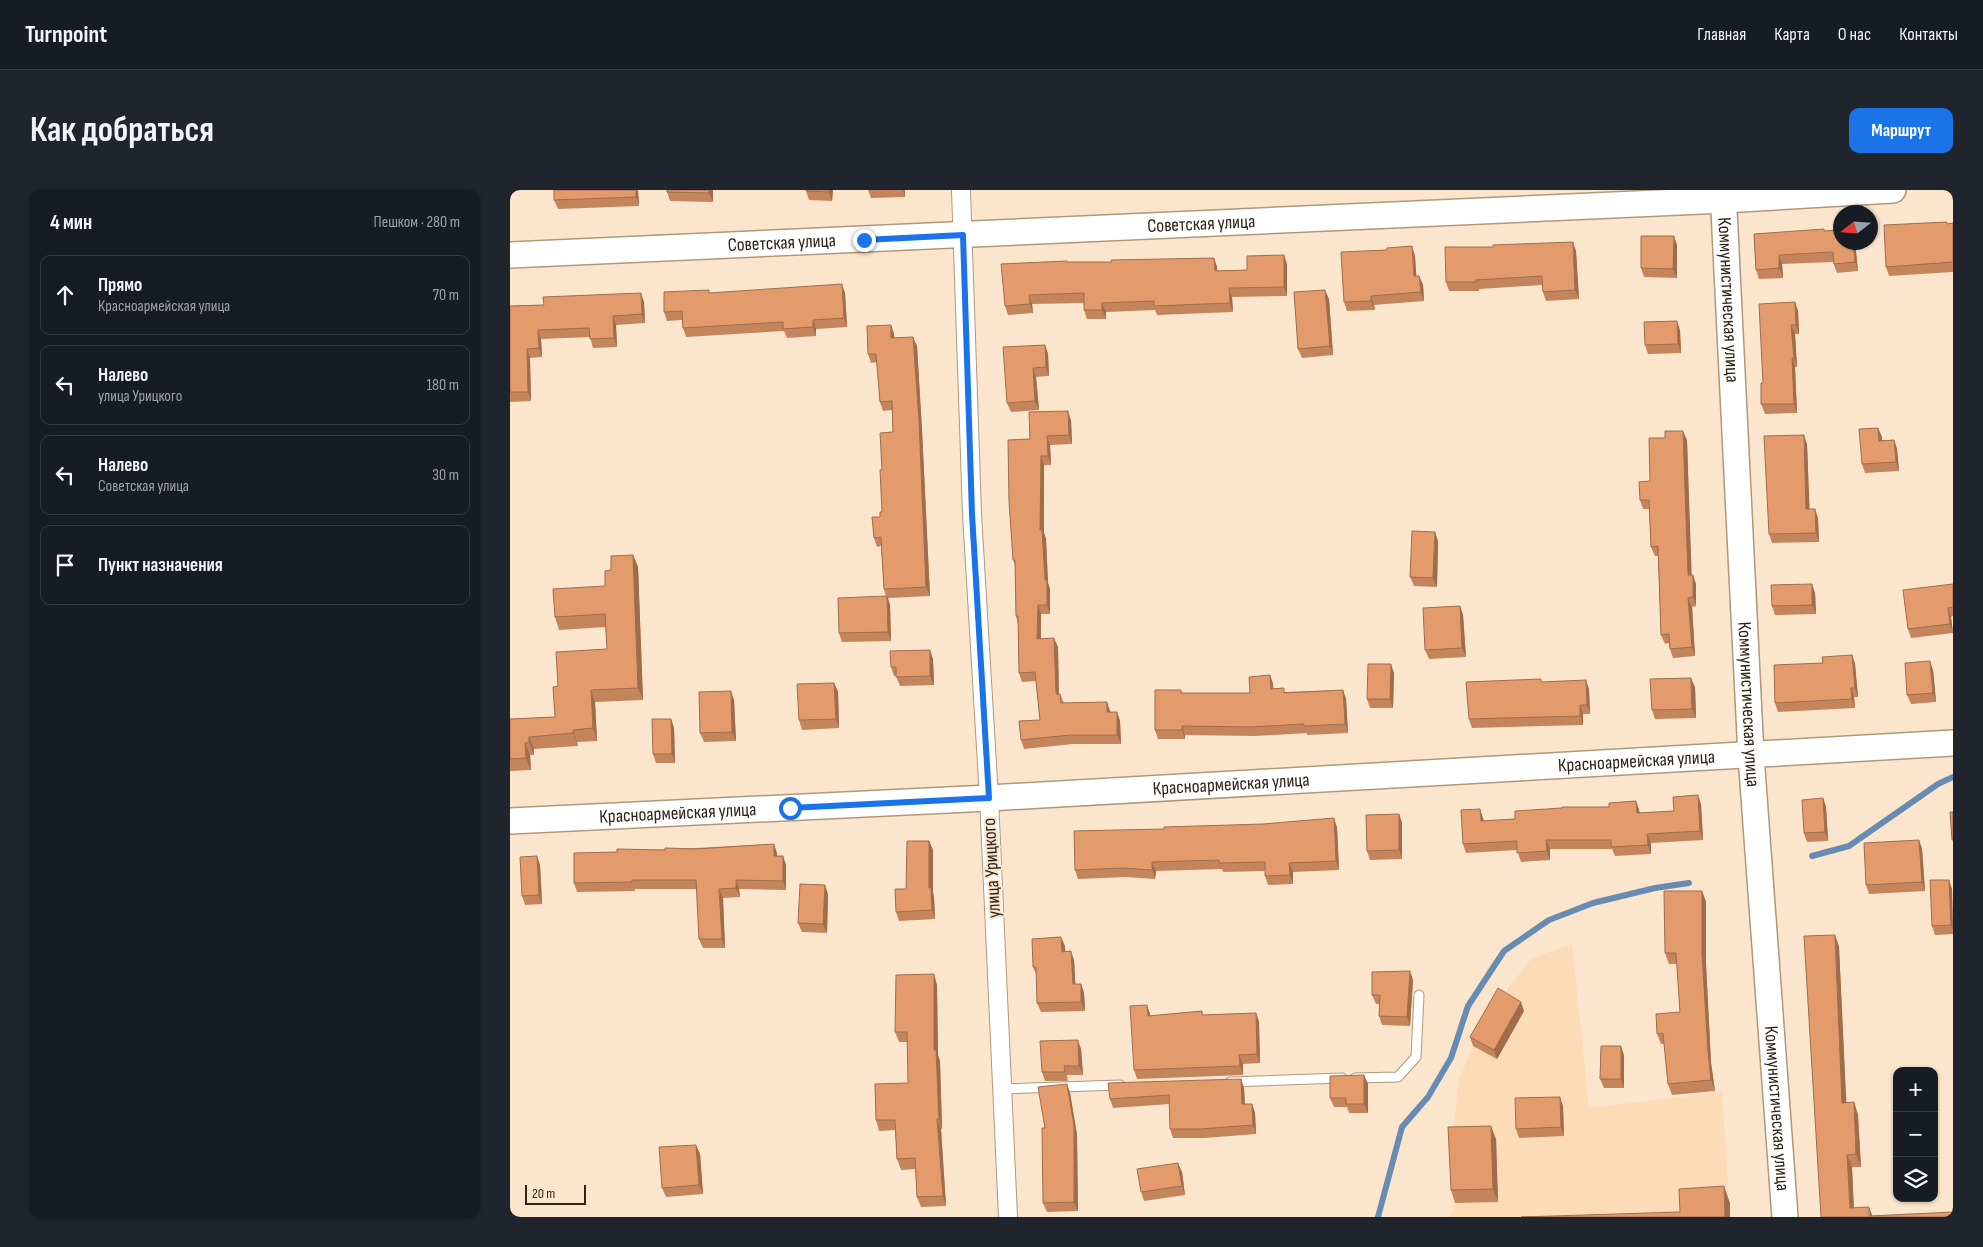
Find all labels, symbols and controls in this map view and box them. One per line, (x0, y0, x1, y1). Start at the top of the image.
text: Turnpoint (25, 20, 107, 49)
text: Главная (1697, 24, 1746, 45)
text: Карта (1774, 24, 1810, 45)
text: О нас (1838, 24, 1871, 45)
text: Контакты (1899, 24, 1958, 45)
button: Маршрут (1849, 108, 1953, 153)
text: Как добраться (30, 109, 214, 152)
north arrow (1833, 205, 1878, 250)
text: 4 мин (50, 210, 92, 235)
street label: Советская улица (1147, 210, 1256, 238)
text: Пешком · 280 m (374, 213, 460, 232)
street label: Коммунистическая улица (1713, 217, 1744, 383)
street label: Советская улица (727, 229, 836, 257)
route end (853, 229, 876, 252)
text: Прямо (98, 274, 142, 297)
icon: ahead (51, 281, 79, 309)
text: 70 m (433, 286, 459, 305)
text: Красноармейская улица (98, 297, 230, 316)
text: Налево (98, 364, 148, 387)
icon: left (51, 371, 79, 399)
text: 180 m (426, 376, 459, 395)
text: улица Урицкого (98, 387, 182, 406)
text: Налево (98, 454, 148, 477)
icon: left (51, 461, 79, 489)
text: 30 m (432, 466, 459, 485)
text: Советская улица (98, 477, 189, 496)
icon: arrive (51, 551, 79, 579)
text: Пункт назначения (98, 554, 223, 577)
street label: Коммунистическая улица (1733, 621, 1765, 788)
street label: Красноармейская улица (1557, 745, 1716, 777)
street label: Красноармейская улица (1152, 768, 1310, 800)
route start (779, 797, 802, 820)
street label: Красноармейская улица (599, 798, 757, 828)
street label: улица Урицкого (978, 817, 1006, 919)
street label: Коммунистическая улица (1759, 1025, 1795, 1192)
map controls (1893, 1067, 1938, 1202)
button: + (1893, 1067, 1938, 1112)
button: − (1893, 1112, 1938, 1157)
button: layers (1893, 1157, 1938, 1202)
scale bar (525, 1182, 586, 1205)
text: 20 m (532, 1185, 555, 1202)

